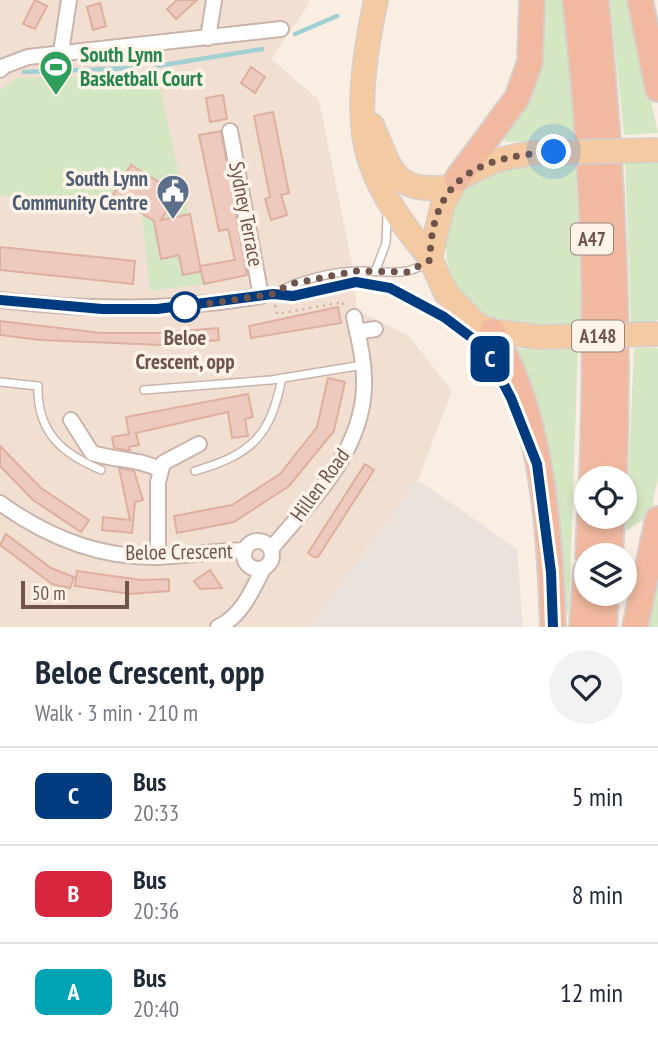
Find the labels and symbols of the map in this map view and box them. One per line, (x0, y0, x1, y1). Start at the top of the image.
place label: South Lynn Basketball Court (80, 41, 203, 92)
sports icon: South Lynn Basketball Court (37, 48, 75, 97)
your location (536, 134, 571, 169)
street label: Sydney Terrace (223, 159, 270, 269)
place label: South Lynn Community Centre (12, 165, 148, 216)
public building icon: South Lynn Community Centre (154, 172, 192, 221)
road number: A47 (571, 224, 613, 255)
marker: Beloe Crescent, opp (170, 292, 200, 322)
road number: A148 (572, 320, 624, 352)
place label: Beloe Crescent, opp (135, 324, 235, 375)
line badge: C (467, 336, 513, 382)
street label: Hillen Road (284, 443, 355, 527)
street label: Beloe Crescent (125, 537, 233, 566)
scale bar (21, 578, 130, 610)

